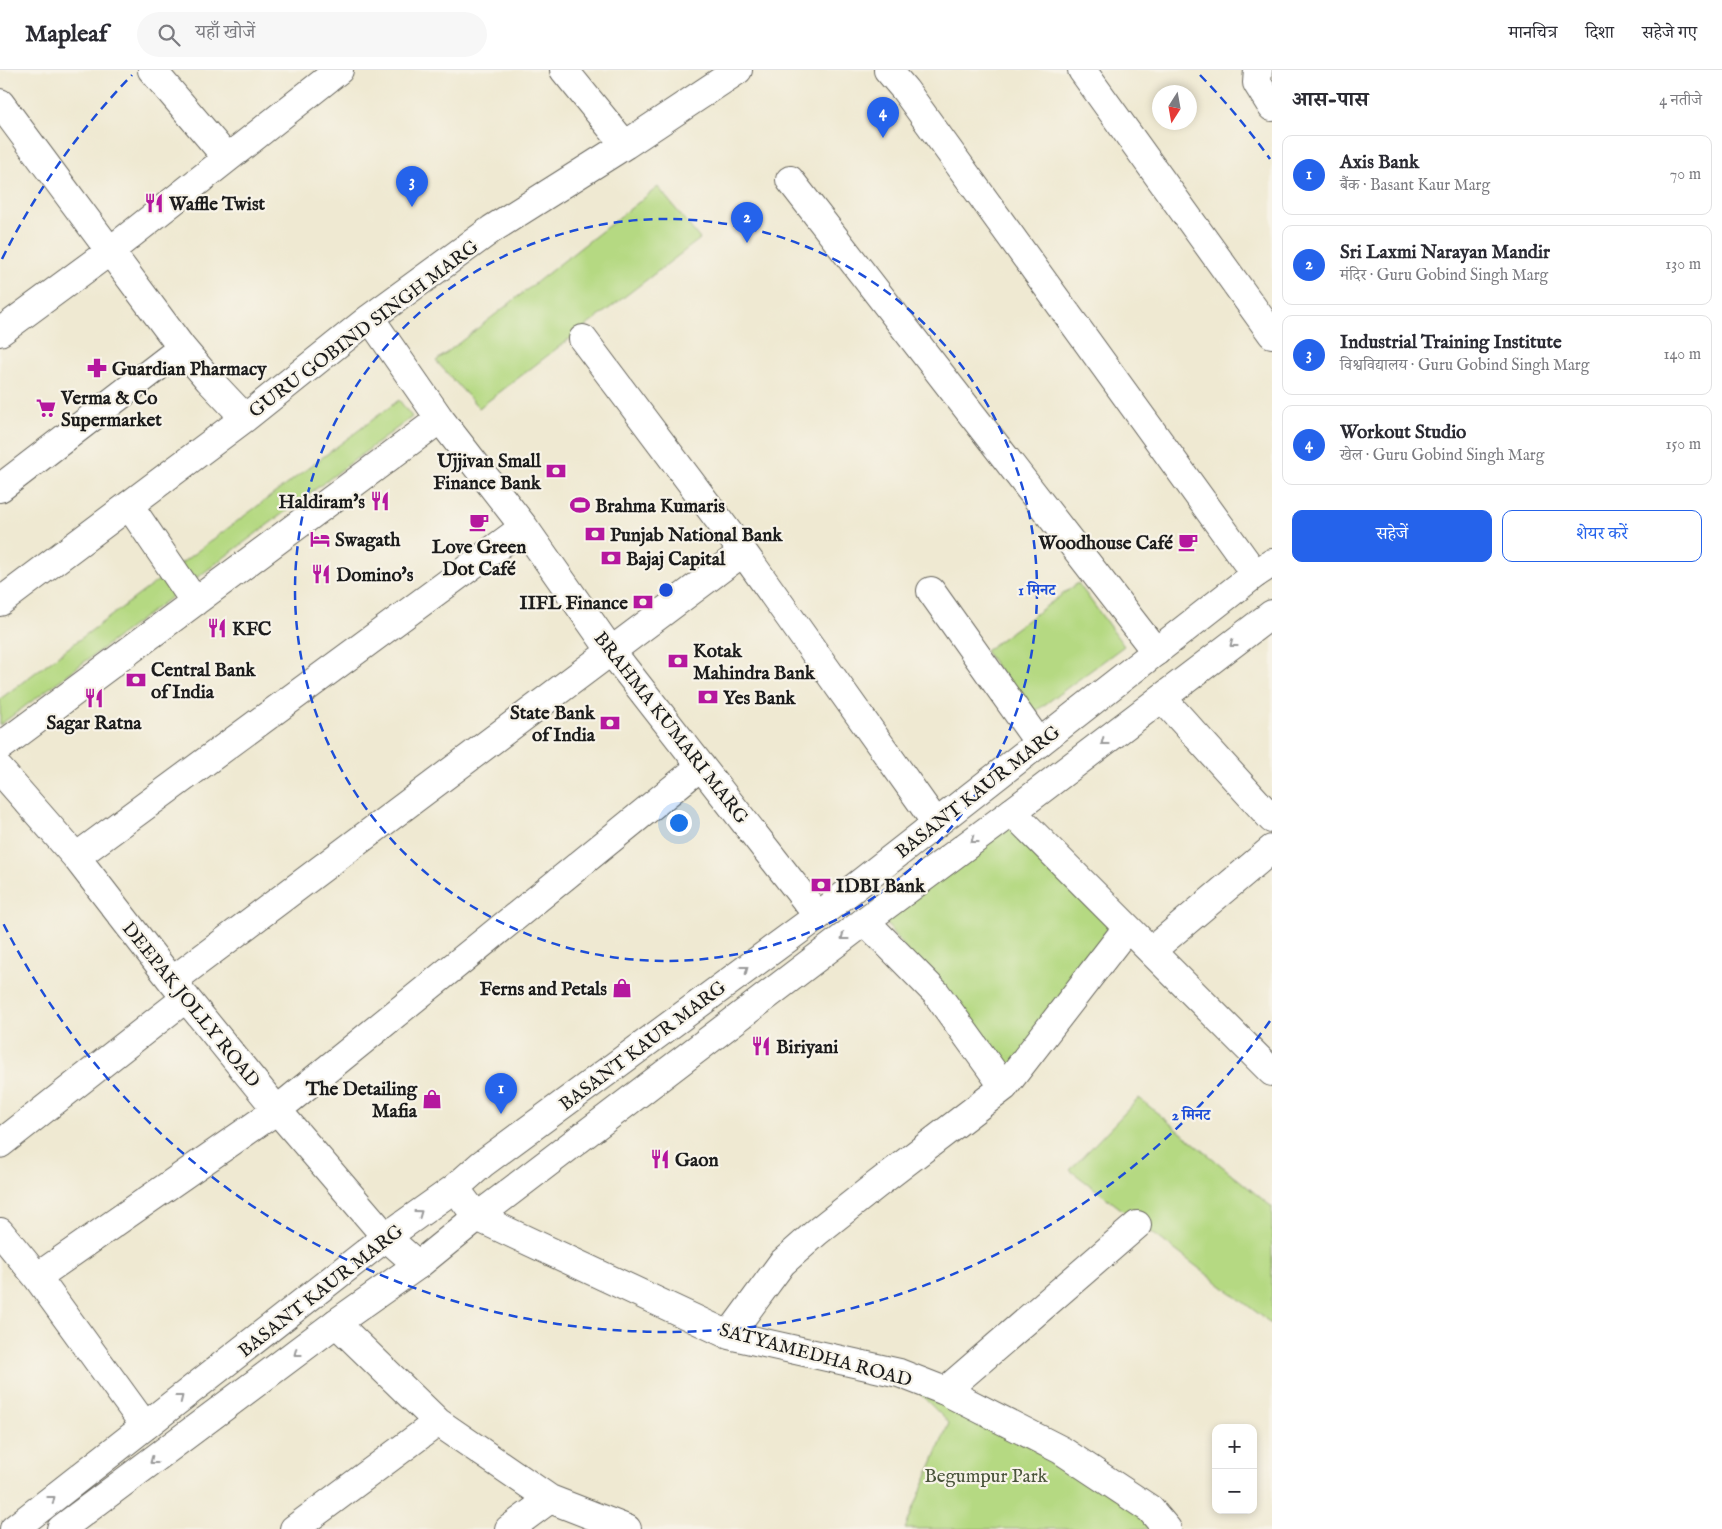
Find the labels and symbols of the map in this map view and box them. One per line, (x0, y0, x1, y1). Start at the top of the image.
north arrow (1152, 85, 1197, 130)
pin: 4 (867, 97, 899, 138)
pin: 3 (396, 166, 428, 207)
restaurant icon: Waffle Twist (143, 192, 165, 214)
place label: Waffle Twist (168, 193, 266, 217)
pin: 2 (731, 202, 763, 243)
street label: GURU GOBIND SINGH MARG (245, 235, 484, 424)
pharmacy icon: Guardian Pharmacy (86, 357, 108, 379)
place label: Guardian Pharmacy (112, 358, 267, 382)
place label: Verma & Co Supermarket (60, 387, 162, 433)
supermarket icon: Verma & Co Supermarket (35, 397, 57, 419)
place label: Ujjivan Small Finance Bank (433, 450, 542, 496)
bank icon: Ujjivan Small Finance Bank (545, 460, 567, 482)
restaurant icon: Haldiram's (369, 490, 391, 512)
place label: Haldiram's (278, 491, 365, 515)
sports icon: Brahma Kumaris (569, 494, 591, 516)
place label: Brahma Kumaris (595, 495, 725, 519)
cafe icon: Love Green Dot Café (468, 511, 490, 533)
bank icon: Punjab National Bank (584, 523, 606, 545)
place label: Punjab National Bank (610, 524, 783, 548)
hotel icon: Swagath (309, 528, 331, 550)
place label: Swagath (335, 529, 401, 553)
cafe icon: Woodhouse Café (1177, 531, 1199, 553)
place label: Woodhouse Café (1037, 532, 1173, 556)
place label: Love Green Dot Café (432, 536, 526, 582)
bank icon: Bajaj Capital (600, 547, 622, 569)
place label: Bajaj Capital (626, 548, 726, 572)
restaurant icon: Domino's (310, 563, 332, 585)
place label: Domino's (336, 564, 414, 588)
centre of rings (657, 581, 675, 599)
text: 1 मिनट (1018, 581, 1057, 600)
bank icon: IIFL Finance (632, 591, 654, 613)
place label: IIFL Finance (519, 592, 628, 616)
restaurant icon: KFC (206, 617, 228, 639)
place label: KFC (232, 618, 272, 642)
street label: BRAHMA KUMARI MARG (588, 627, 753, 829)
one-way arrow (1230, 638, 1239, 646)
place label: Kotak Mahindra Bank (693, 640, 816, 686)
bank icon: Kotak Mahindra Bank (667, 650, 689, 672)
place label: Central Bank of India (151, 659, 256, 705)
bank icon: Central Bank of India (125, 669, 147, 691)
bank icon: Yes Bank (697, 686, 719, 708)
restaurant icon: Sagar Ratna (83, 687, 105, 709)
place label: Yes Bank (723, 687, 796, 711)
place label: State Bank of India (510, 702, 596, 748)
place label: Sagar Ratna (46, 712, 142, 736)
bank icon: State Bank of India (599, 712, 621, 734)
street label: BASANT KAUR MARG (891, 721, 1065, 864)
one-way arrow (1100, 736, 1110, 745)
your location (666, 810, 692, 836)
one-way arrow (970, 834, 980, 843)
bank icon: IDBI Bank (810, 874, 832, 896)
place label: IDBI Bank (836, 875, 926, 899)
street label: DEEPAK JOLLY ROAD (116, 917, 265, 1093)
one-way arrow (840, 931, 850, 940)
one-way arrow (739, 966, 749, 975)
street label: BASANT KAUR MARG (555, 976, 731, 1117)
shop icon: Ferns and Petals (611, 977, 633, 999)
place label: Ferns and Petals (480, 978, 607, 1002)
restaurant icon: Biriyani (750, 1035, 772, 1057)
place label: Biriyani (776, 1036, 838, 1060)
pin: 1 (485, 1073, 517, 1114)
place label: The Detailing Mafia (305, 1078, 418, 1124)
shop icon: The Detailing Mafia (421, 1088, 443, 1110)
text: 2 मिनट (1172, 1106, 1212, 1125)
restaurant icon: Gaon (649, 1148, 671, 1170)
place label: Gaon (675, 1149, 719, 1173)
one-way arrow (413, 1210, 423, 1219)
street label: BASANT KAUR MARG (234, 1220, 408, 1363)
street label: SATYAMEDHA ROAD (717, 1319, 914, 1393)
one-way arrow (294, 1347, 303, 1355)
one-way arrow (174, 1396, 183, 1404)
one-way arrow (150, 1455, 159, 1463)
park label: Begumpur Park (924, 1465, 1049, 1489)
one-way arrow (46, 1496, 55, 1504)

